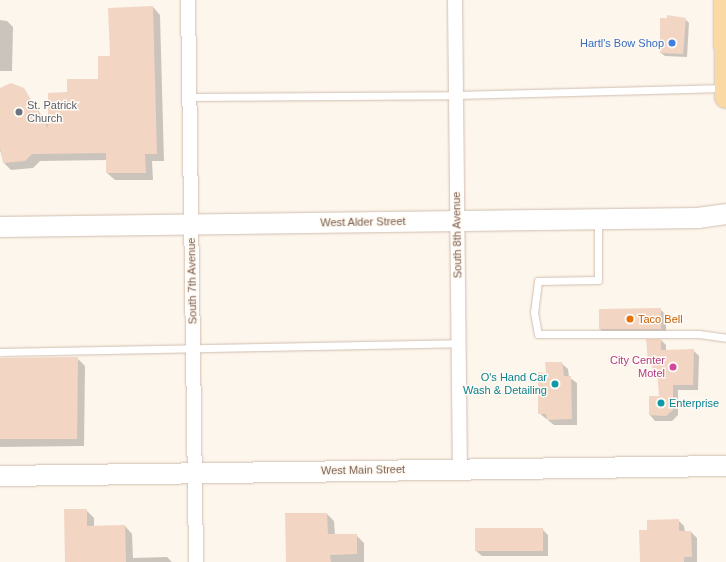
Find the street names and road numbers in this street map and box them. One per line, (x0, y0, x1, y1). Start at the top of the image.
street label: South 8th Avenue (450, 191, 464, 279)
street label: West Alder Street (320, 215, 406, 229)
street label: South 7th Avenue (185, 237, 199, 325)
street label: West Main Street (321, 463, 405, 477)

